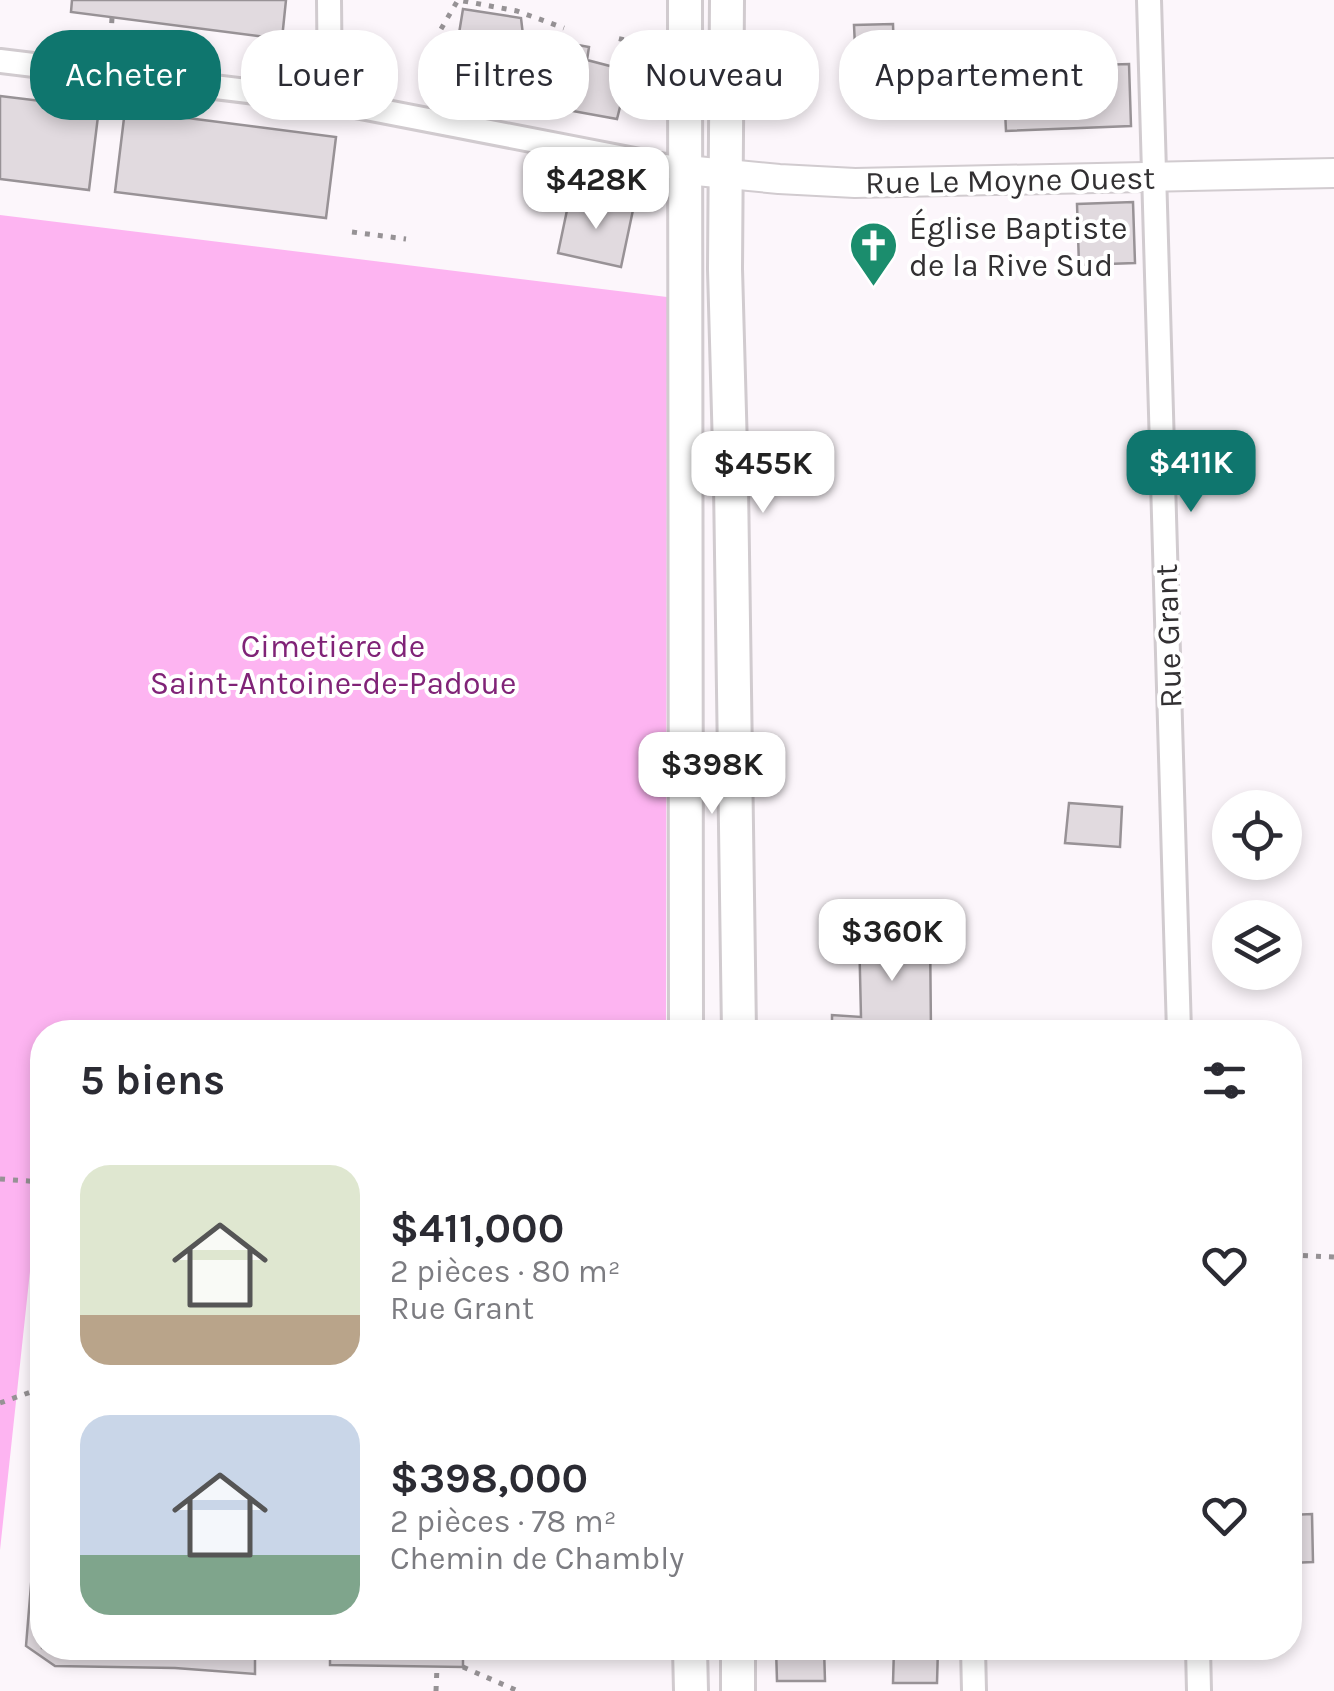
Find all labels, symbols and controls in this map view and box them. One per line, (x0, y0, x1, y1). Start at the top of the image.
chip: Acheter (30, 30, 221, 120)
chip: Louer (241, 30, 398, 120)
chip: Filtres (418, 30, 589, 120)
chip: Nouveau (609, 30, 819, 120)
chip: Appartement (839, 30, 1118, 120)
pin: $428K (526, 147, 666, 232)
street label: Rue Le Moyne Ouest (865, 159, 1155, 202)
text: $428K (545, 161, 647, 198)
place label: Église Baptiste de la Rive Sud (909, 208, 1127, 284)
church icon: Église Baptiste de la Rive Sud (848, 220, 900, 288)
pin: $411K (1121, 430, 1261, 515)
pin: $455K (693, 431, 833, 516)
text: $411K (1149, 444, 1233, 481)
text: $455K (713, 445, 813, 482)
street label: Rue Grant (1147, 563, 1190, 709)
park label: Cimetiere de Saint-Antoine-de-Padoue (150, 628, 516, 702)
pin: $398K (642, 732, 782, 817)
text: $398K (660, 746, 764, 783)
map controls (1212, 790, 1302, 990)
button: locate (1212, 790, 1302, 880)
pin: $360K (822, 899, 962, 984)
button: layers (1212, 900, 1302, 990)
text: $360K (841, 913, 943, 950)
icon: filters (1197, 1053, 1252, 1108)
text: 5 biens (80, 1055, 225, 1105)
text: $411,000 (390, 1203, 564, 1253)
icon: home (160, 1205, 280, 1325)
icon: heart (1197, 1238, 1252, 1293)
text: 2 pièces · 80 m² (390, 1253, 621, 1290)
text: Rue Grant (390, 1290, 534, 1327)
text: $398,000 (390, 1453, 588, 1503)
icon: home (160, 1455, 280, 1575)
icon: heart (1197, 1488, 1252, 1543)
text: 2 pièces · 78 m² (390, 1503, 617, 1540)
text: Chemin de Chambly (390, 1540, 684, 1577)

